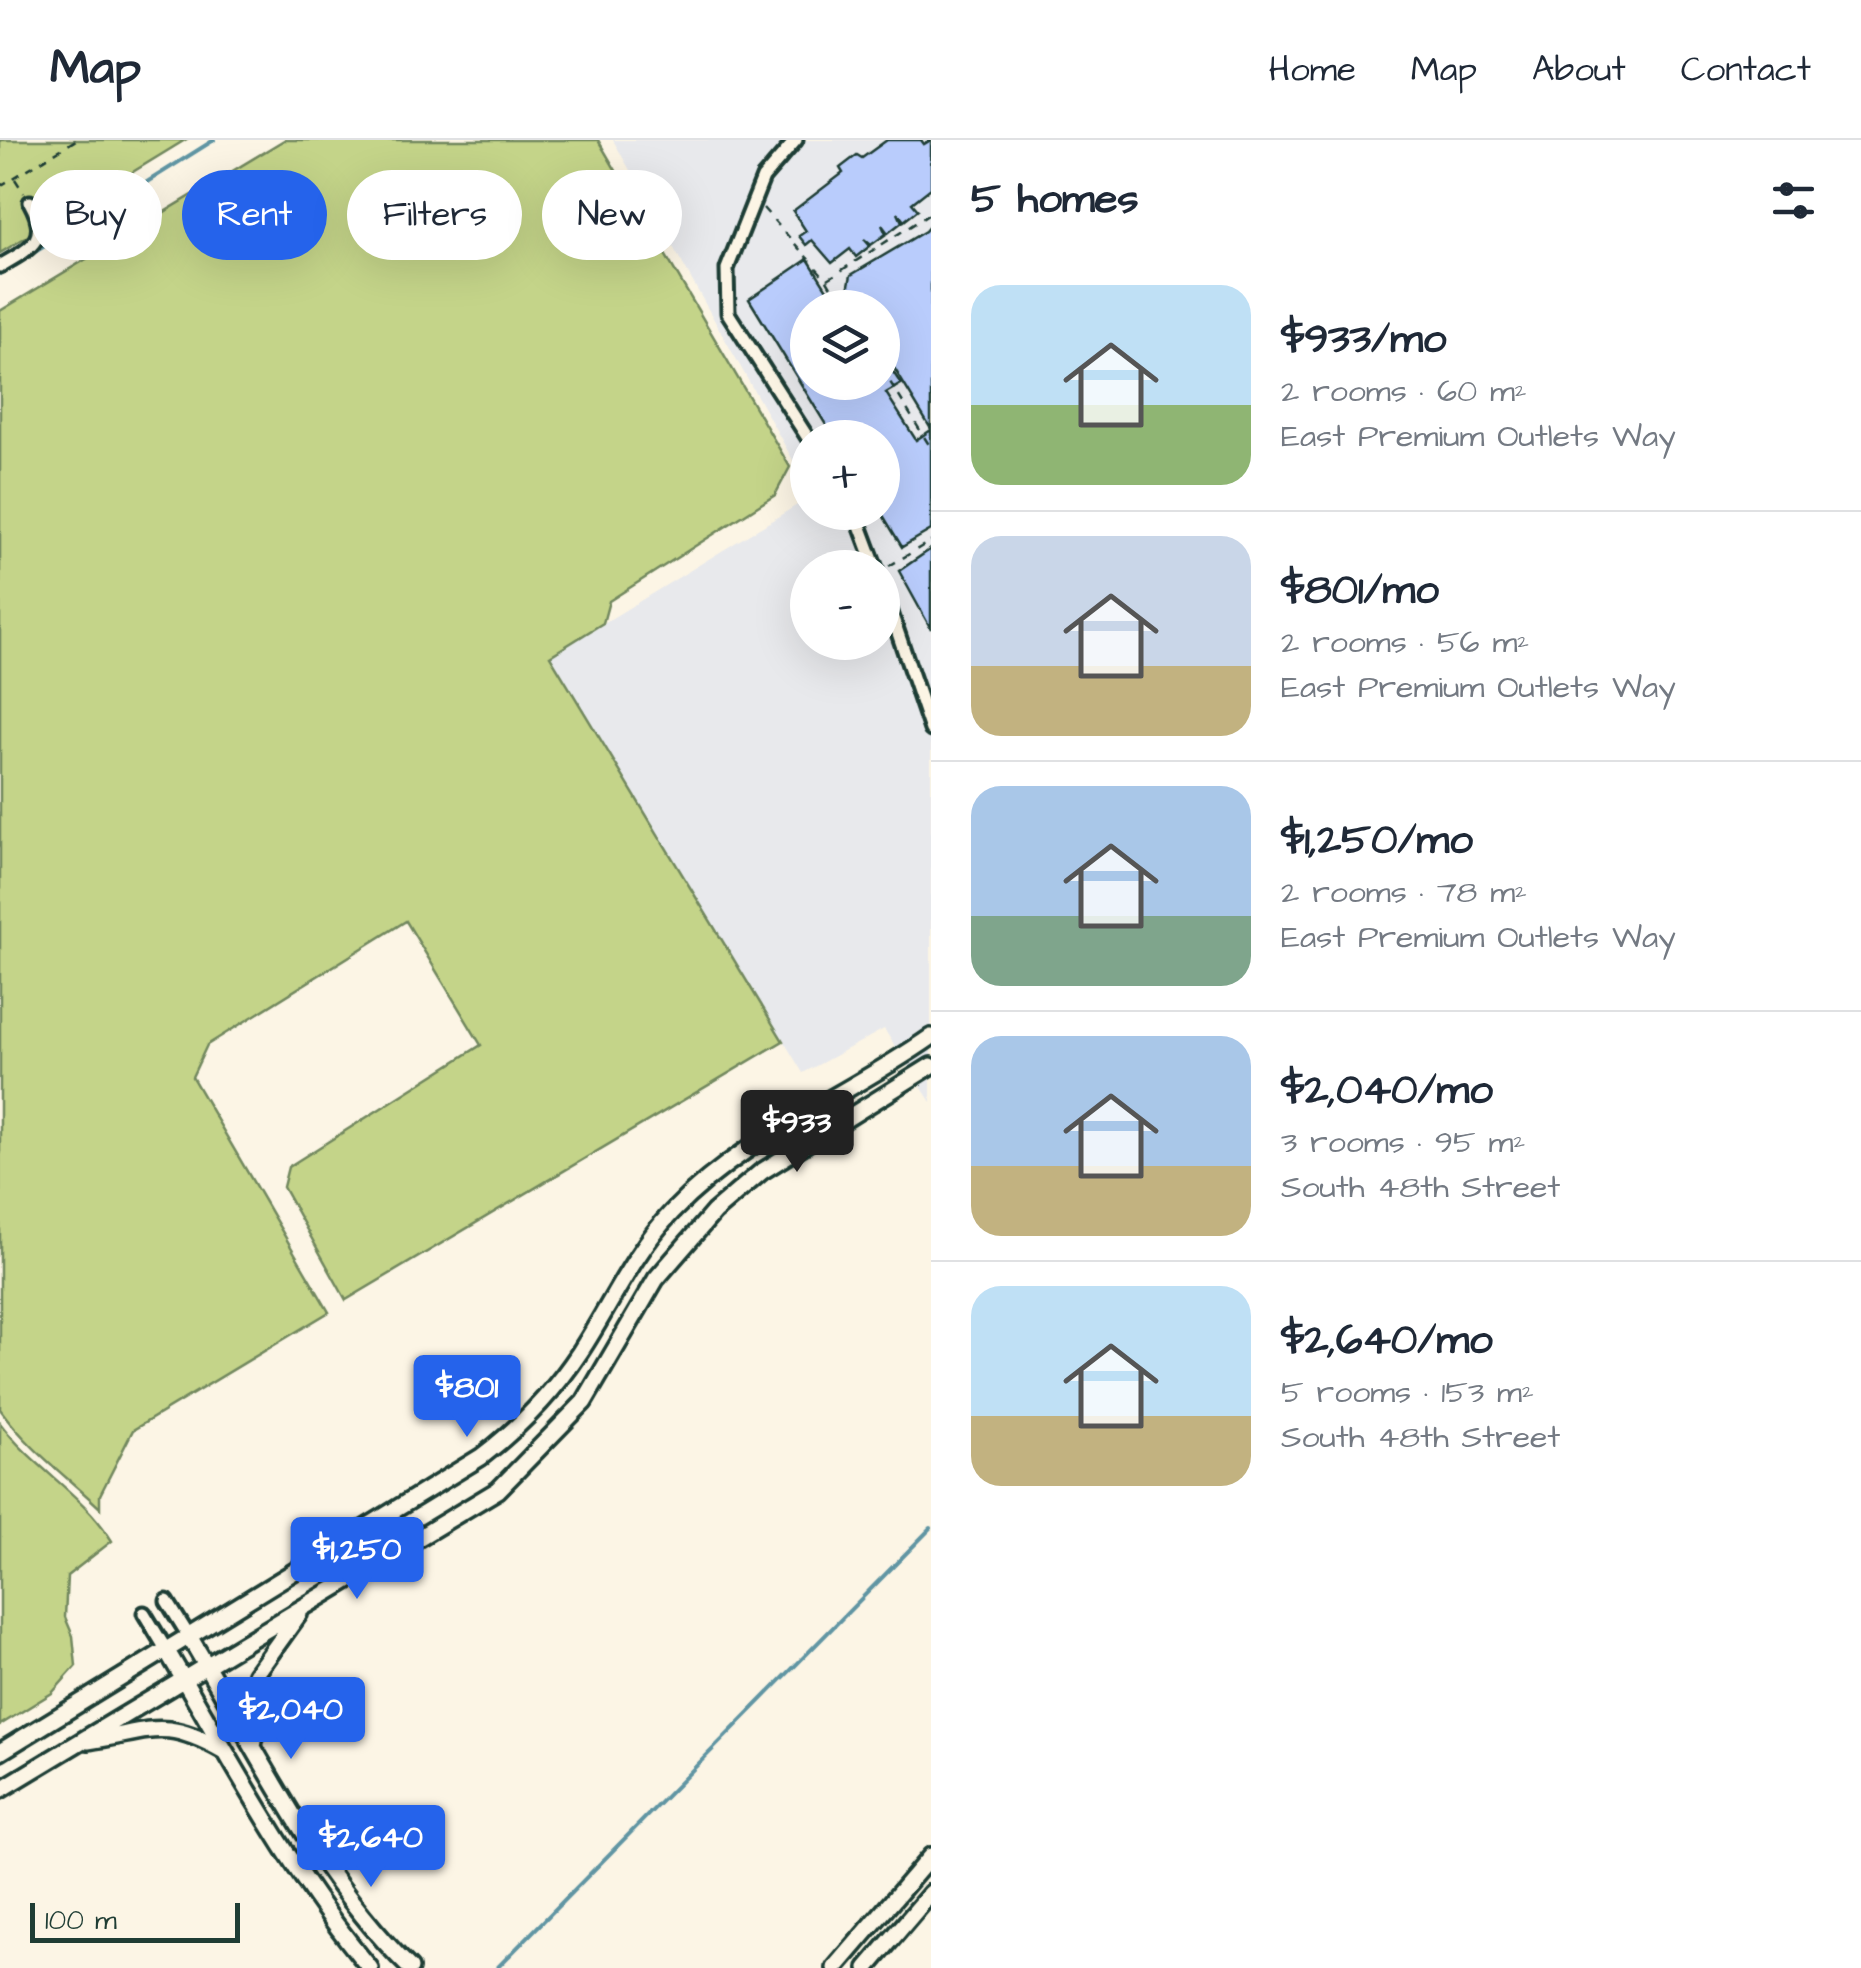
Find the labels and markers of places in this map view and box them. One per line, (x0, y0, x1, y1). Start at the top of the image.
pin: $933 (738, 1090, 856, 1175)
pin: $801 (408, 1355, 526, 1440)
pin: $1,250 (276, 1517, 438, 1602)
pin: $2,040 (210, 1677, 372, 1762)
pin: $2,640 (290, 1805, 452, 1890)

